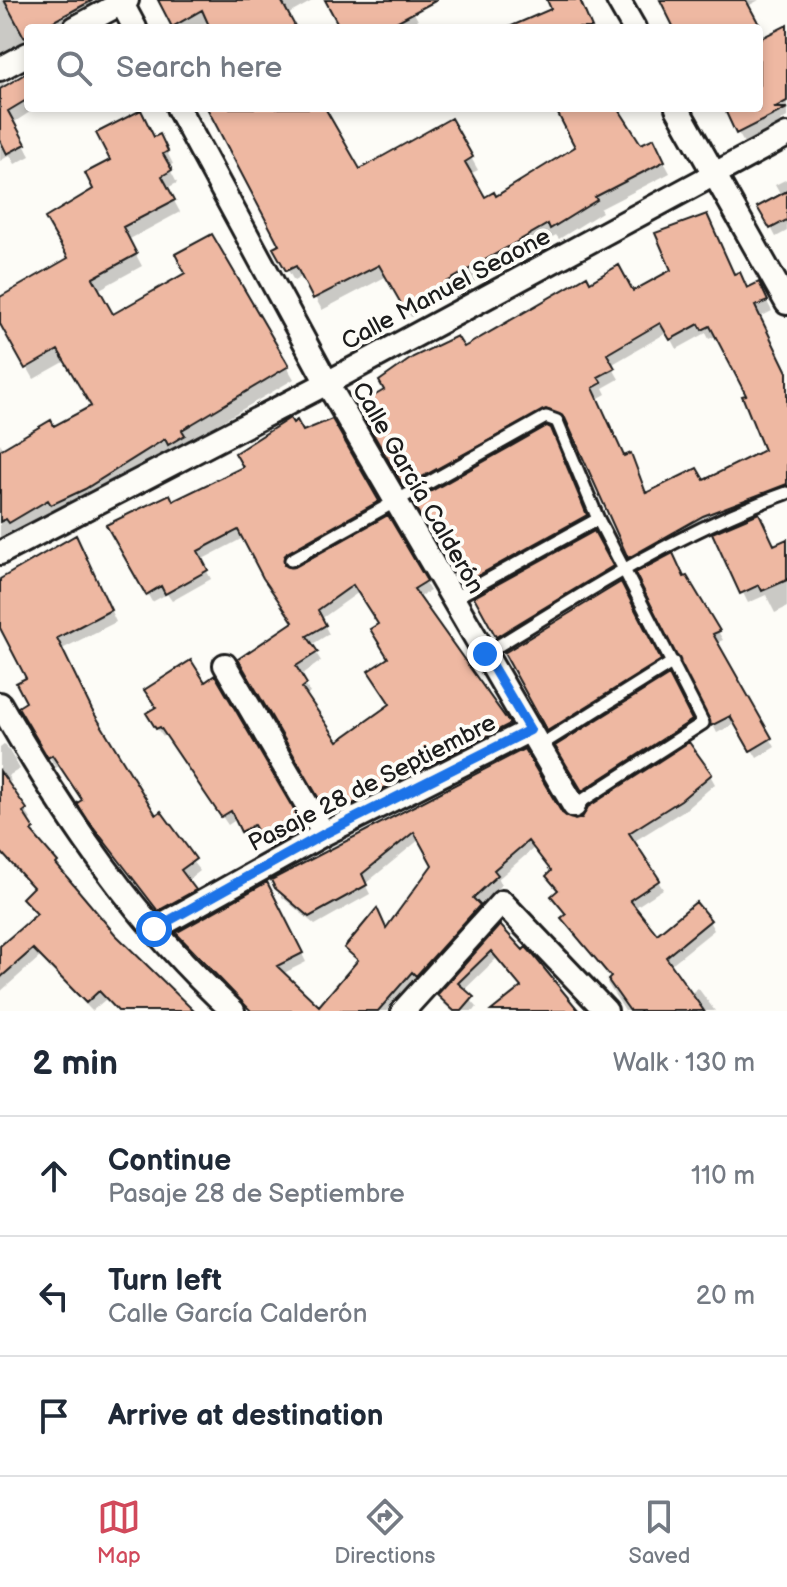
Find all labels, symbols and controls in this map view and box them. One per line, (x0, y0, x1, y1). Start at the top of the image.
search box (24, 24, 763, 112)
icon: search (52, 46, 96, 90)
text: Search here (116, 50, 282, 86)
street label: Calle Manuel Seaone (337, 222, 555, 356)
street label: Calle García Calderón (346, 377, 490, 599)
route end (467, 636, 503, 672)
street label: Pasaje 28 de Septiembre (243, 708, 501, 858)
route start (136, 911, 172, 947)
text: 2 min (32, 1043, 118, 1084)
text: Walk · 130 m (613, 1048, 755, 1079)
text: Continue (108, 1143, 231, 1179)
icon: ahead (32, 1154, 76, 1198)
text: 110 m (691, 1161, 755, 1192)
text: Pasaje 28 de Septiembre (108, 1179, 405, 1210)
text: Turn left (108, 1263, 222, 1299)
icon: left (32, 1274, 76, 1318)
text: 20 m (696, 1281, 755, 1312)
text: Calle García Calderón (108, 1299, 367, 1330)
icon: arrive (32, 1394, 76, 1438)
text: Arrive at destination (108, 1398, 384, 1434)
tab: Map (97, 1495, 141, 1570)
tab: Directions (334, 1495, 435, 1570)
tab: Saved (629, 1495, 690, 1570)

